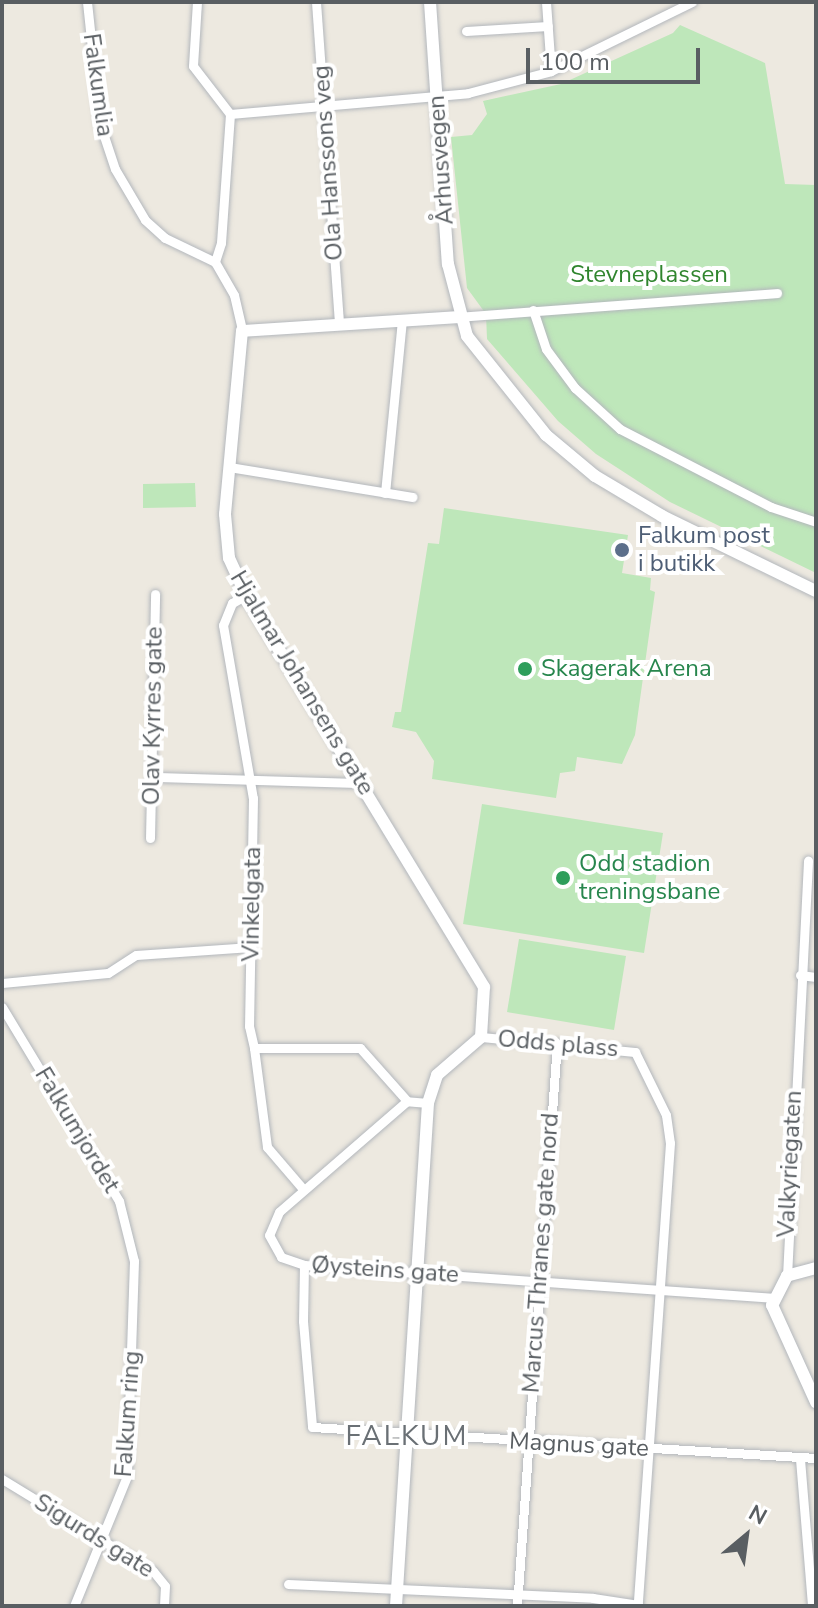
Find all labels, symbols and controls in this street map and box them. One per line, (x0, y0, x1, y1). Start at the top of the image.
street label: Falkumlia (77, 32, 119, 138)
scale bar (530, 32, 704, 82)
text: 100 m (540, 46, 610, 78)
street label: Ola Hanssons veg (307, 64, 349, 262)
street label: Århusvegen (422, 94, 460, 226)
park label: Stevneplassen (570, 261, 728, 289)
place label: Falkum post i butikk (638, 522, 770, 578)
marker: Falkum post i butikk (613, 541, 631, 559)
street label: Hjalmar Johansens gate (224, 566, 380, 800)
street label: Olav Kyrres gate (137, 626, 169, 806)
place label: Skagerak Arena (541, 655, 712, 683)
marker: Skagerak Arena (516, 660, 534, 678)
street label: Vinkelgata (237, 846, 267, 962)
place label: Odd stadion treningsbane (579, 850, 720, 906)
marker: Odd stadion treningsbane (554, 869, 572, 887)
street label: Odds plass (496, 1024, 620, 1064)
street label: Falkumjordet (28, 1062, 126, 1198)
street label: Valkyriegaten (772, 1090, 808, 1238)
street label: Marcus Thranes gate nord (517, 1112, 565, 1394)
street label: Øysteins gate (310, 1250, 460, 1290)
street label: Falkum ring (109, 1350, 147, 1478)
district label: FALKUM (346, 1419, 468, 1453)
street label: Magnus gate (508, 1427, 650, 1463)
street label: Sigurds gate (29, 1488, 159, 1584)
north arrow (706, 1496, 786, 1576)
text: N (743, 1498, 772, 1532)

